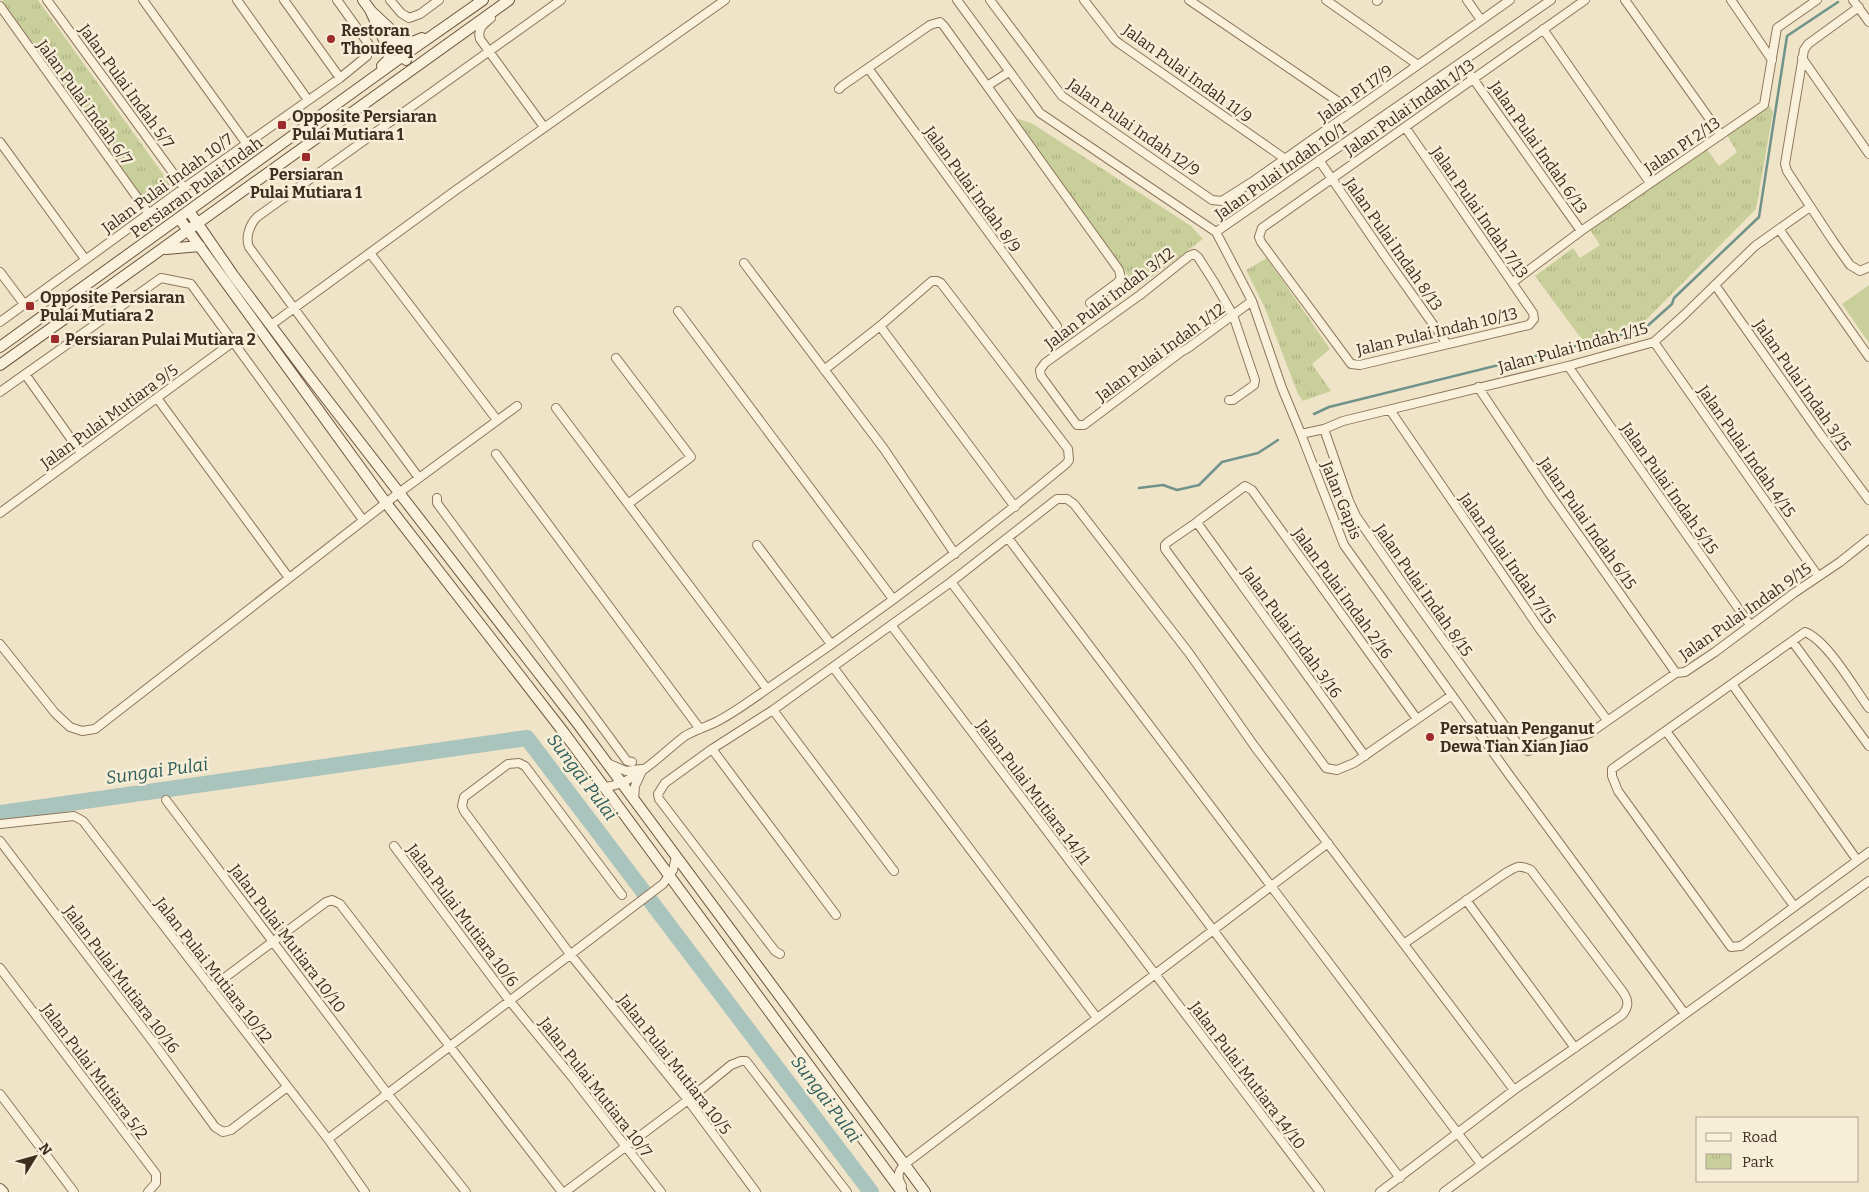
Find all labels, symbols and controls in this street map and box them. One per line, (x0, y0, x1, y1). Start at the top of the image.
street label: Jalan Pulai Indah 5/7 (75, 20, 178, 152)
street label: Jalan Pulai Indah 11/9 (1119, 20, 1256, 127)
place label: Restoran Thoufeeq (341, 21, 414, 58)
marker: Restoran Thoufeeq (325, 33, 337, 45)
street label: Jalan Pulai Indah 6/7 (32, 35, 136, 169)
street label: Jalan Pulai Indah 1/13 (1340, 55, 1478, 160)
street label: Jalan PI 17/9 (1313, 61, 1396, 127)
street label: Jalan Pulai Indah 12/9 (1063, 74, 1204, 180)
street label: Jalan Pulai Indah 6/13 (1485, 76, 1592, 217)
place label: Opposite Persiaran Pulai Mutiara 1 (292, 107, 438, 144)
street label: Jalan PI 2/13 (1640, 113, 1724, 178)
marker: Opposite Persiaran Pulai Mutiara 1 (276, 119, 288, 131)
street label: Jalan Pulai Indah 10/1 (1210, 119, 1350, 224)
street label: Jalan Pulai Indah 8/9 (920, 122, 1025, 256)
street label: Jalan Pulai Indah 10/7 (97, 129, 237, 238)
street label: Persiaran Pulai Indah (127, 133, 266, 242)
street label: Jalan Pulai Indah 7/13 (1426, 142, 1532, 282)
marker: Persiaran Pulai Mutiara 1 (300, 151, 312, 163)
place label: Persiaran Pulai Mutiara 1 (250, 165, 362, 202)
street label: Jalan Pulai Indah 8/13 (1340, 173, 1447, 314)
street label: Jalan Pulai Indah 3/12 (1040, 244, 1178, 354)
place label: Opposite Persiaran Pulai Mutiara 2 (40, 288, 186, 325)
street label: Jalan Pulai Indah 1/12 (1091, 299, 1228, 406)
marker: Opposite Persiaran Pulai Mutiara 2 (24, 300, 36, 312)
street label: Jalan Pulai Indah 10/13 (1354, 304, 1520, 360)
street label: Jalan Pulai Indah 3/15 (1749, 315, 1855, 455)
street label: Jalan Pulai Indah 1/15 (1495, 318, 1650, 377)
place label: Persiaran Pulai Mutiara 2 (65, 330, 256, 349)
marker: Persiaran Pulai Mutiara 2 (49, 333, 61, 345)
street label: Jalan Pulai Mutiara 9/5 (36, 360, 182, 473)
street label: Jalan Pulai Indah 4/15 (1693, 381, 1799, 521)
street label: Jalan Pulai Indah 5/15 (1616, 418, 1722, 558)
street label: Jalan Pulai Indah 6/15 (1534, 453, 1640, 593)
street label: Jalan Gapis (1317, 457, 1366, 542)
street label: Jalan Pulai Indah 7/15 (1455, 488, 1560, 627)
street label: Jalan Pulai Indah 8/15 (1370, 520, 1476, 660)
street label: Jalan Pulai Indah 2/16 (1288, 523, 1396, 662)
street label: Jalan Pulai Indah 9/15 (1675, 559, 1815, 665)
street label: Jalan Pulai Indah 3/16 (1237, 562, 1346, 702)
street label: Jalan Pulai Mutiara 14/11 (972, 715, 1095, 869)
place label: Persatuan Penganut Dewa Tian Xian Jiao (1440, 719, 1595, 756)
water label: Sungai Pulai (542, 729, 622, 825)
marker: Persatuan Penganut Dewa Tian Xian Jiao (1424, 731, 1436, 743)
water label: Sungai Pulai (104, 753, 210, 789)
street label: Jalan Pulai Mutiara 10/6 (402, 839, 522, 990)
street label: Jalan Pulai Mutiara 10/10 (225, 860, 350, 1016)
street label: Jalan Pulai Mutiara 10/12 (150, 893, 276, 1047)
street label: Jalan Pulai Mutiara 10/16 (59, 901, 183, 1057)
street label: Jalan Pulai Mutiara 10/5 (613, 990, 735, 1138)
street label: Jalan Pulai Mutiara 14/10 (1185, 997, 1309, 1153)
street label: Jalan Pulai Mutiara 5/2 (37, 999, 152, 1143)
street label: Jalan Pulai Mutiara 10/7 (535, 1013, 656, 1161)
water label: Sungai Pulai (786, 1051, 866, 1147)
legend (1696, 1117, 1859, 1182)
text: Road (1742, 1128, 1777, 1146)
north arrow (10, 1132, 60, 1182)
text: N (35, 1140, 55, 1159)
text: Park (1742, 1153, 1774, 1171)

